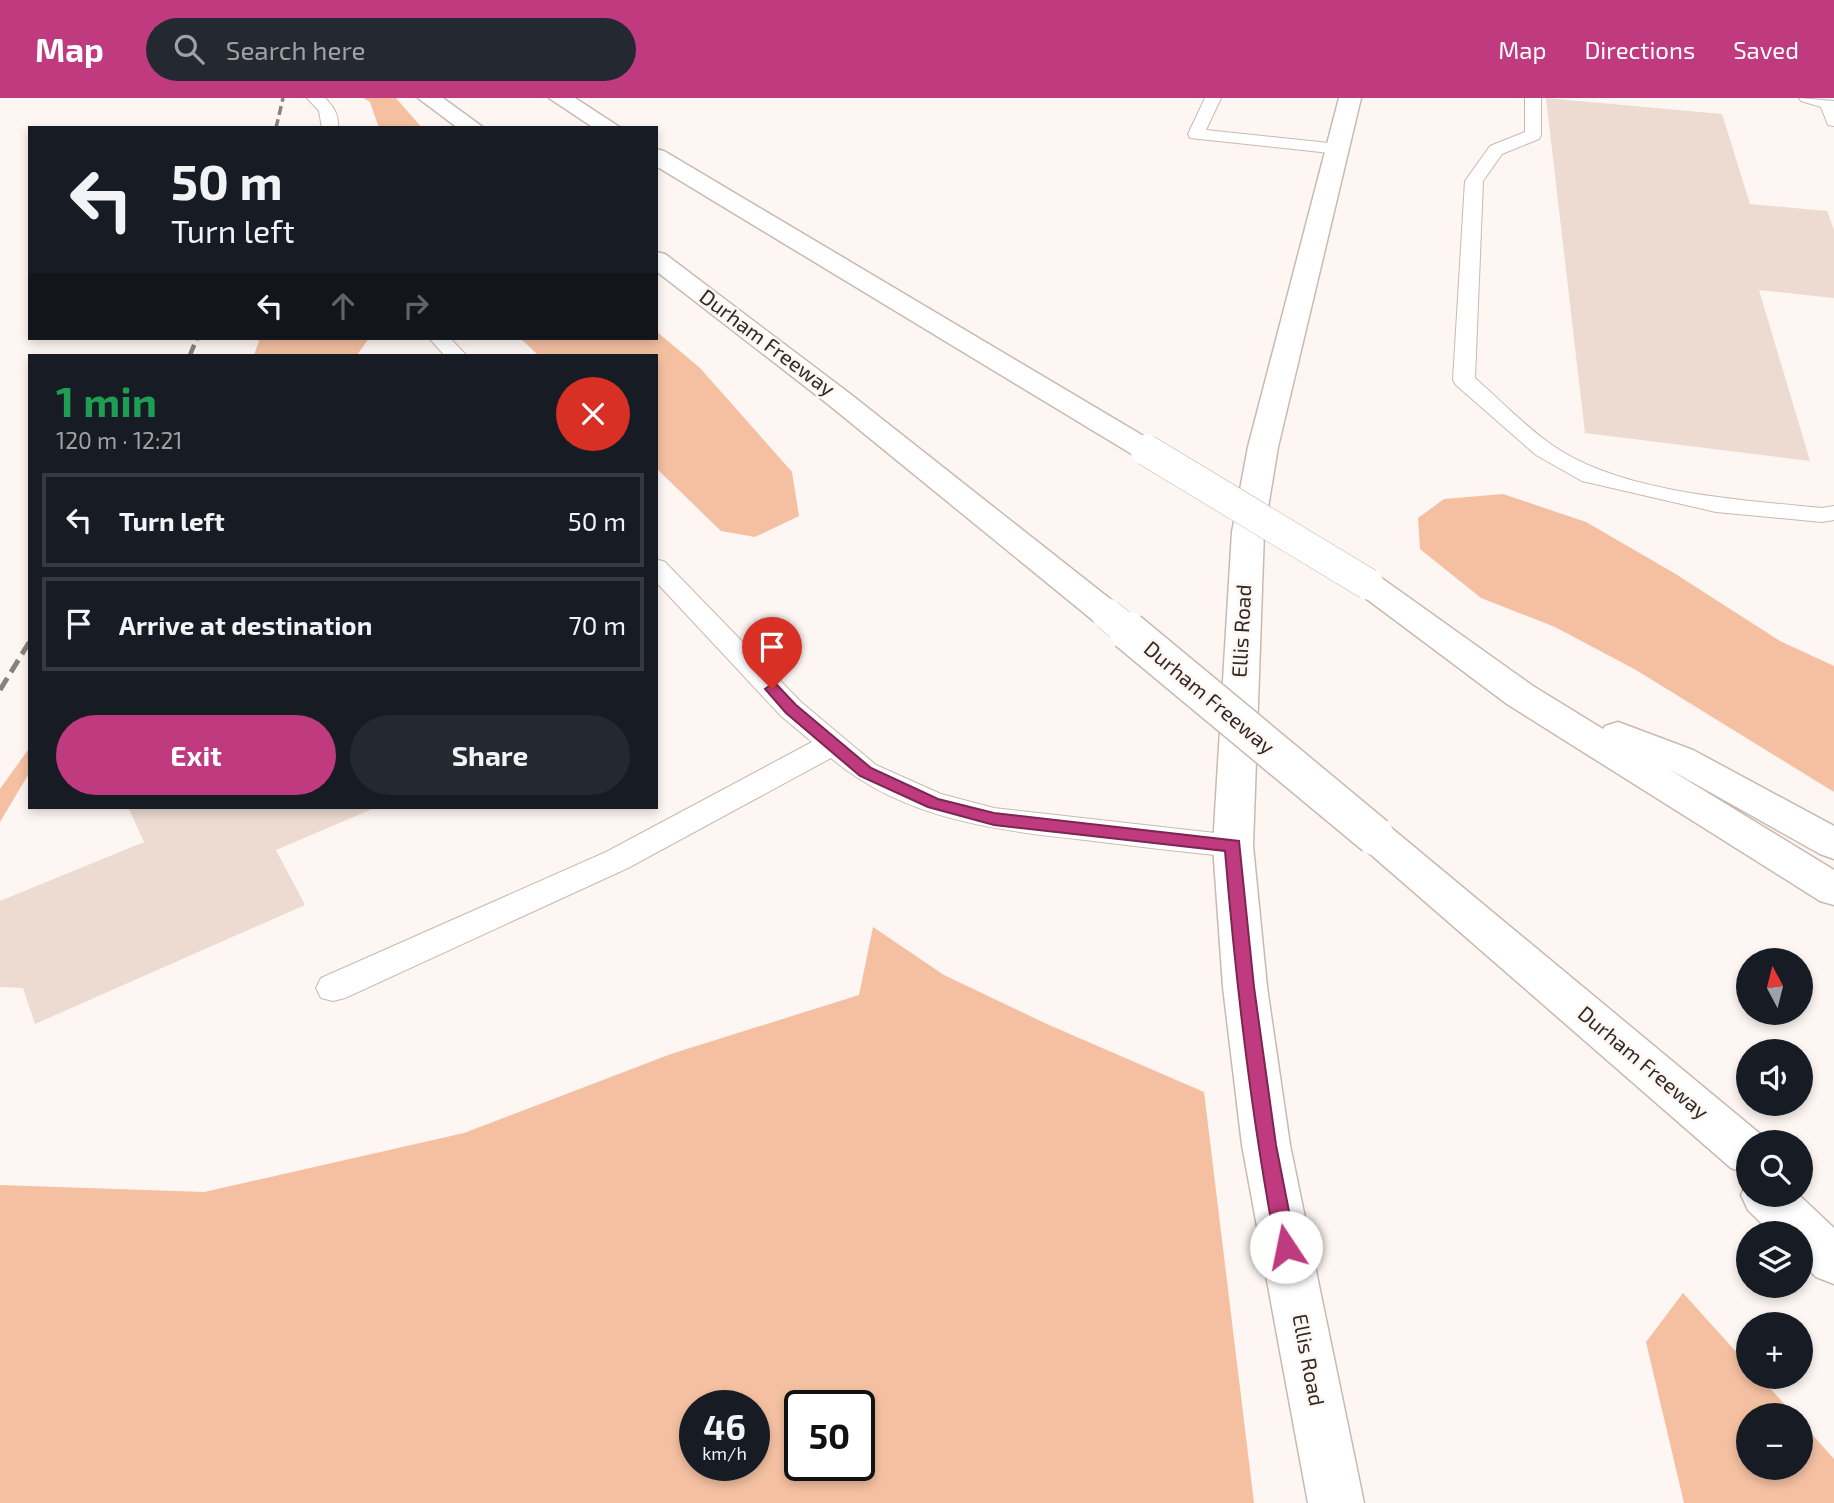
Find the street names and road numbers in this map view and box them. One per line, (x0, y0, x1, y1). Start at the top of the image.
street label: Durham Freeway (695, 283, 840, 401)
street label: Ellis Road (1226, 584, 1255, 678)
street label: Durham Freeway (1140, 635, 1280, 759)
street label: Durham Freeway (1574, 1000, 1714, 1124)
street label: Ellis Road (1288, 1312, 1331, 1408)

